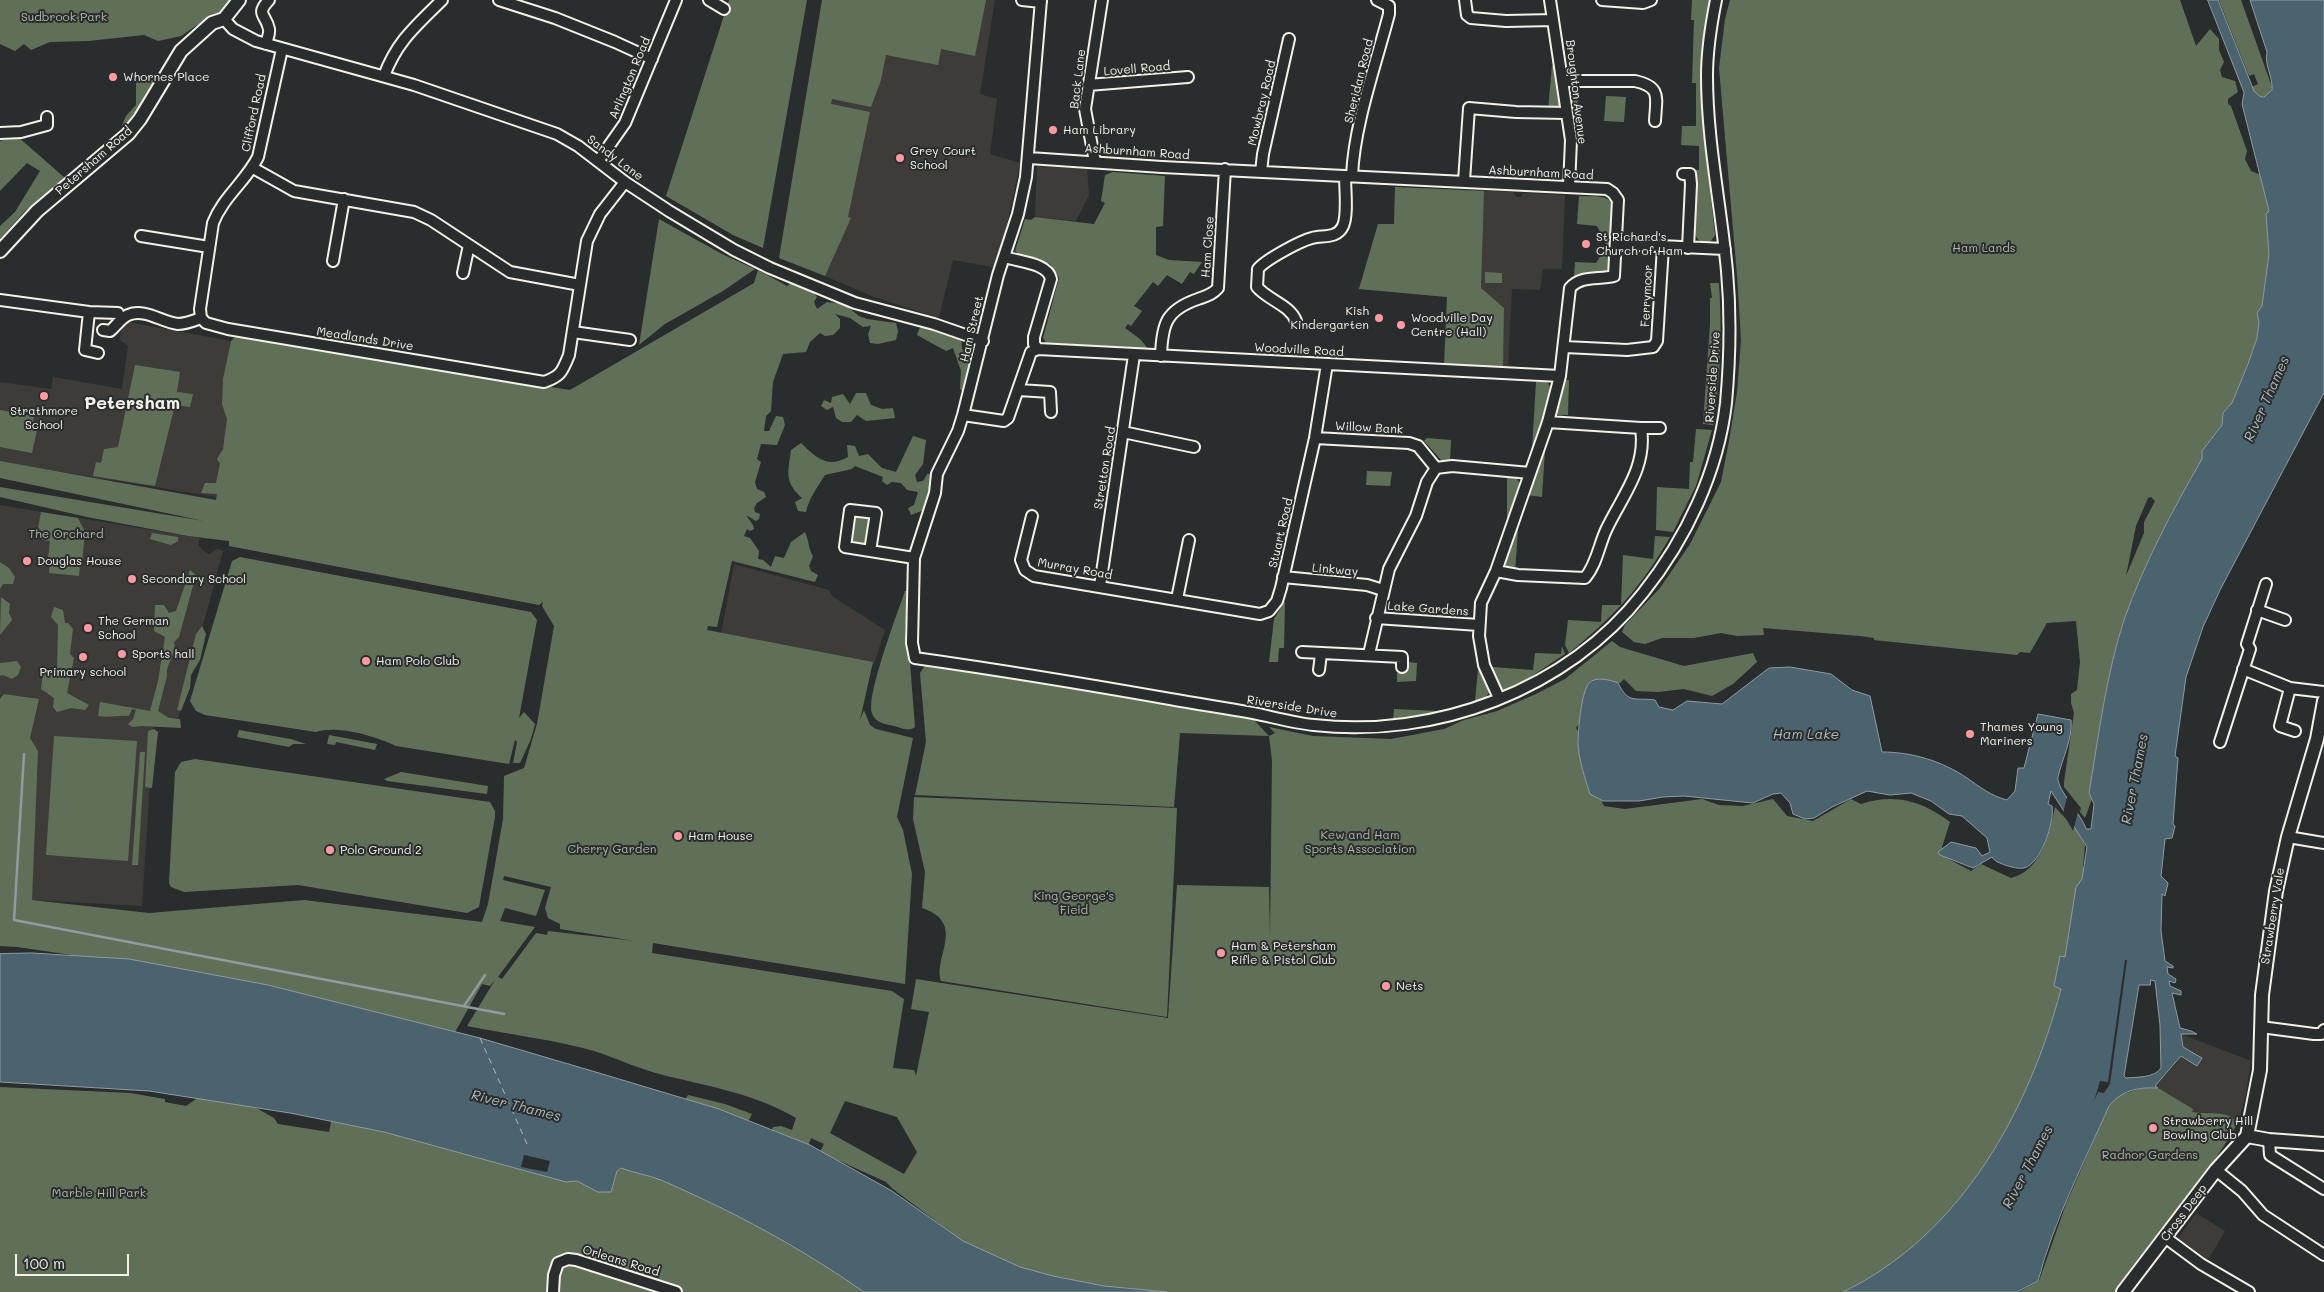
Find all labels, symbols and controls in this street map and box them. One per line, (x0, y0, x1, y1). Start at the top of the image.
park label: Sudbrook Park (21, 10, 107, 24)
street label: Arlington Road (606, 35, 654, 121)
street label: Sheridan Road (1342, 37, 1376, 125)
street label: Broughton Avenue (1562, 39, 1590, 145)
street label: Back Lane (1067, 48, 1089, 110)
street label: Lovell Road (1103, 59, 1171, 79)
street label: Mowbray Road (1245, 59, 1279, 147)
place label: Whornes Place (123, 70, 209, 84)
marker: Whornes Place (107, 71, 119, 83)
street label: Clifford Road (239, 73, 269, 153)
place label: Ham Library (1063, 123, 1136, 137)
street label: Petersham Road (53, 124, 135, 198)
marker: Ham Library (1047, 124, 1059, 136)
street label: Sandy Lane (584, 132, 646, 184)
street label: Ashburnham Road (1084, 141, 1190, 163)
place label: Grey Court School (910, 144, 976, 172)
marker: Grey Court School (894, 152, 906, 164)
street label: Ashburnham Road (1488, 163, 1594, 183)
street label: Ham Close (1199, 216, 1217, 278)
place label: St Richard's Church of Ham (1596, 230, 1683, 258)
marker: St Richard's Church of Ham (1580, 238, 1592, 250)
park label: Ham Lands (1952, 241, 2016, 255)
street label: Ferrymoor (1638, 265, 1656, 327)
street label: Ham Street (957, 294, 987, 364)
place label: Kish Kindergarten (1291, 304, 1369, 332)
place label: Woodville Day Centre (Hall) (1411, 311, 1493, 339)
marker: Kish Kindergarten (1373, 312, 1385, 324)
marker: Woodville Day Centre (Hall) (1395, 319, 1407, 331)
street label: Meadlands Drive (315, 324, 415, 354)
street label: Riverside Drive (1703, 331, 1723, 423)
street label: Woodville Road (1254, 340, 1344, 360)
water label: River Thames (2241, 354, 2293, 444)
marker: Strathmore School (38, 390, 50, 402)
district label: Petersham (84, 392, 180, 414)
place label: Strathmore School (10, 404, 78, 432)
street label: Willow Bank (1334, 419, 1404, 437)
street label: Stretton Road (1091, 426, 1119, 510)
street label: Stuart Road (1266, 497, 1296, 569)
park label: The Orchard (28, 527, 104, 541)
place label: Douglas House (37, 554, 122, 568)
marker: Douglas House (21, 555, 33, 567)
street label: Murray Road (1037, 555, 1113, 583)
street label: Linkway (1311, 561, 1359, 579)
place label: Secondary School (142, 572, 246, 586)
marker: Secondary School (126, 573, 138, 585)
street label: Lake Gardens (1387, 599, 1469, 619)
place label: The German School (98, 614, 169, 642)
marker: The German School (82, 622, 94, 634)
place label: Sports hall (132, 647, 195, 661)
marker: Sports hall (116, 648, 128, 660)
marker: Primary school (77, 651, 89, 663)
place label: Ham Polo Club (376, 654, 460, 668)
marker: Ham Polo Club (360, 655, 372, 667)
place label: Primary school (39, 665, 127, 679)
street label: Riverside Drive (1246, 693, 1338, 721)
place label: Thames Young Mariners (1980, 720, 2063, 748)
water label: Ham Lake (1773, 727, 1839, 743)
marker: Thames Young Mariners (1964, 728, 1976, 740)
water label: River Thames (2118, 732, 2152, 826)
park label: Kew and Ham Sports Association (1305, 828, 1415, 856)
place label: Ham House (688, 829, 753, 843)
marker: Ham House (672, 830, 684, 842)
park label: Cherry Garden (568, 842, 656, 856)
place label: Polo Ground 2 (340, 843, 422, 857)
marker: Polo Ground 2 (324, 844, 336, 856)
street label: Strawberry Vale (2258, 867, 2288, 965)
park label: King George's Field (1034, 889, 1114, 917)
place label: Ham & Petersham Rifle & Pistol Club (1231, 939, 1336, 967)
marker: Ham & Petersham Rifle & Pistol Club (1215, 947, 1227, 959)
place label: Nets (1396, 979, 1423, 993)
marker: Nets (1380, 980, 1392, 992)
water label: River Thames (469, 1087, 563, 1125)
place label: Strawberry Hill Bowling Club (2163, 1114, 2253, 1142)
water label: River Thames (1999, 1122, 2057, 1212)
marker: Strawberry Hill Bowling Club (2147, 1122, 2159, 1134)
park label: Radnor Gardens (2102, 1148, 2198, 1162)
street label: Cross Deep (2158, 1182, 2210, 1244)
park label: Marble Hill Park (52, 1186, 146, 1200)
street label: Orleans Road (581, 1242, 661, 1280)
scale bar (18, 1244, 131, 1276)
text: 100 m (23, 1253, 65, 1273)

